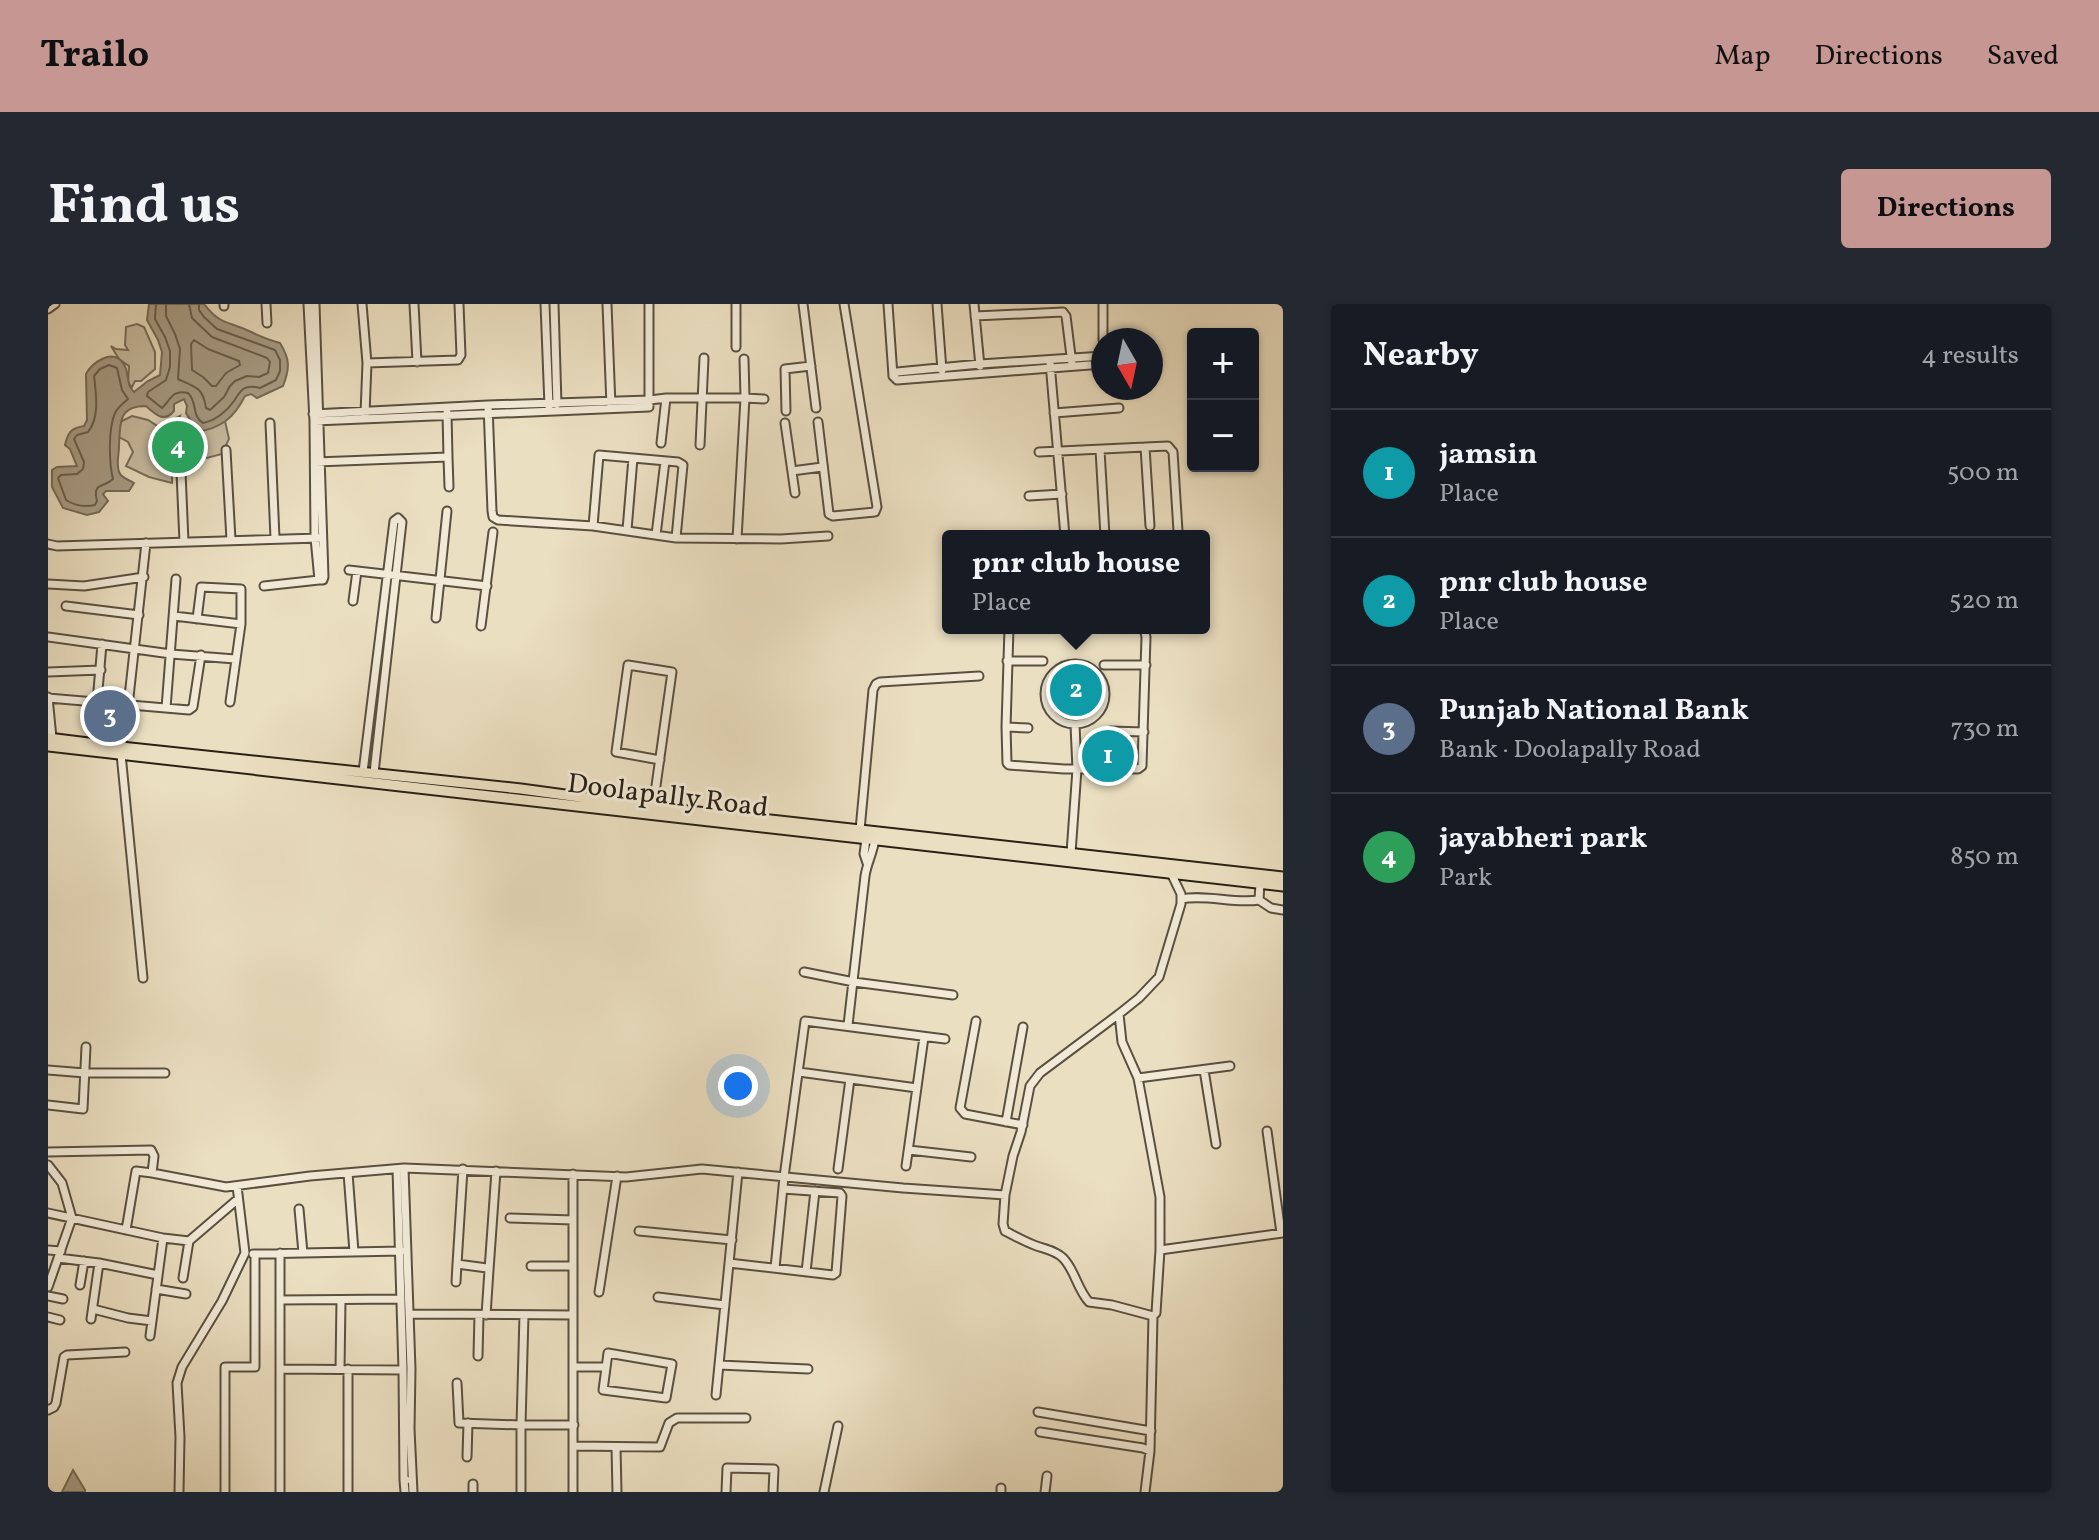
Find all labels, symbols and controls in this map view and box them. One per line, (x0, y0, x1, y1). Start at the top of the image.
text: Trailo (40, 30, 149, 83)
text: Map (1715, 37, 1771, 76)
text: Directions (1815, 37, 1943, 76)
text: Saved (1987, 37, 2059, 76)
text: Find us (48, 169, 240, 247)
button: Directions (1841, 169, 2051, 248)
north arrow (1091, 328, 1163, 400)
map controls (1187, 328, 1259, 472)
button: + (1187, 328, 1259, 400)
text: Nearby (1363, 333, 1479, 380)
text: 4 results (1921, 338, 2019, 374)
button: − (1187, 400, 1259, 472)
pin: 4 (152, 417, 204, 477)
text: jamsin (1439, 434, 1538, 476)
text: 1 (1384, 455, 1394, 491)
text: 500 m (1947, 455, 2019, 491)
text: Place (1439, 476, 1499, 512)
popup (942, 530, 1210, 634)
text: pnr club house (972, 543, 1180, 585)
text: pnr club house (1439, 562, 1648, 604)
text: 2 (1382, 583, 1396, 619)
text: 520 m (1949, 583, 2019, 619)
text: Place (972, 585, 1031, 621)
text: Place (1439, 604, 1499, 640)
pin: 2 (1050, 660, 1102, 720)
pin: 3 (84, 686, 136, 746)
text: Punjab National Bank (1439, 690, 1749, 732)
text: 3 (1382, 711, 1396, 747)
text: 730 m (1951, 711, 2019, 747)
pin: 1 (1082, 726, 1134, 786)
text: Bank · Doolapally Road (1439, 732, 1701, 768)
street label: Doolapally Road (565, 765, 770, 828)
text: jayabheri park (1439, 818, 1648, 860)
text: 4 (1381, 839, 1397, 875)
text: 850 m (1950, 839, 2019, 875)
text: Park (1439, 860, 1492, 896)
your location (718, 1066, 758, 1106)

